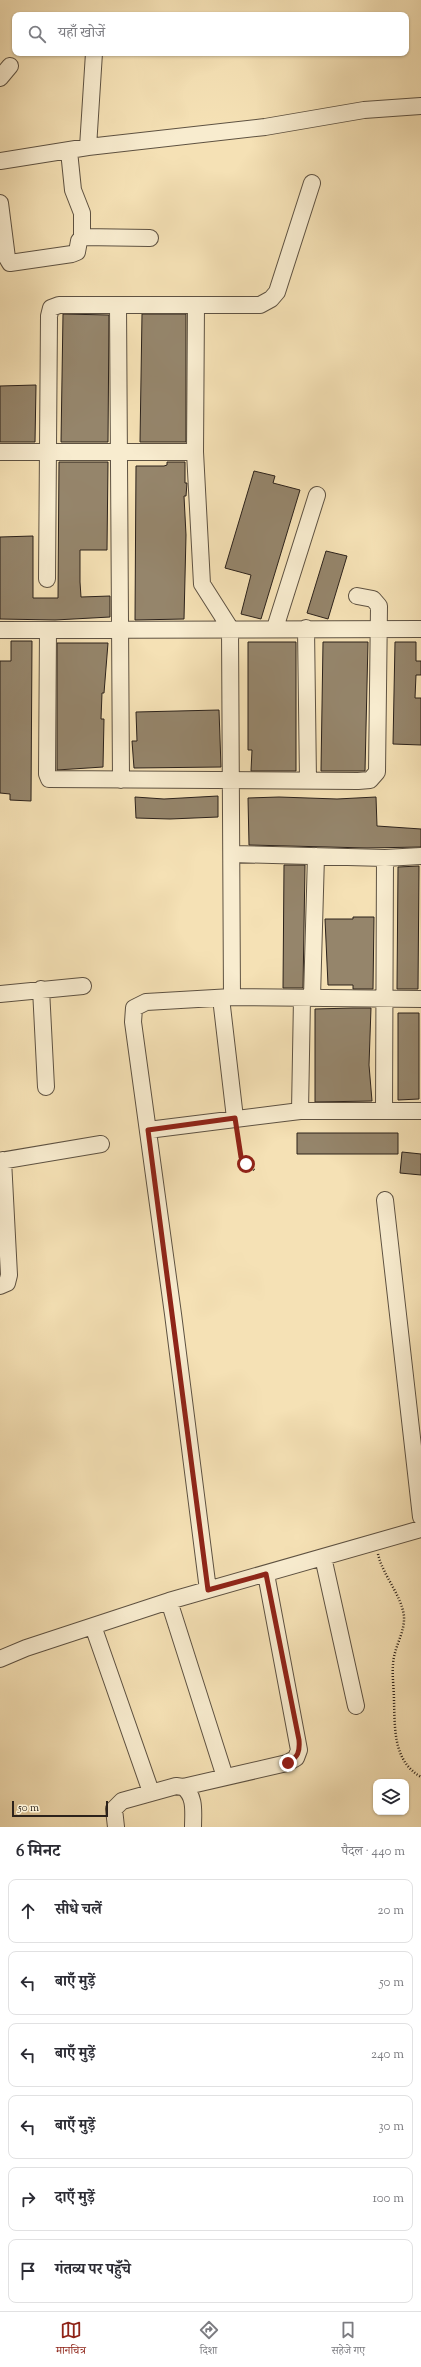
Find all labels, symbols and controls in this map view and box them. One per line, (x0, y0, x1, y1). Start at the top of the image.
search box (12, 12, 409, 56)
icon: search (26, 23, 48, 45)
text: यहाँ खोजें (58, 23, 105, 44)
route start (237, 1155, 255, 1173)
route end (279, 1754, 297, 1772)
map controls (373, 1779, 409, 1815)
button: layers (373, 1779, 409, 1815)
scale bar (12, 1799, 108, 1818)
text: 50 m (18, 1800, 39, 1816)
text: 6 मिनट (16, 1840, 60, 1864)
text: पैदल · 440 m (342, 1843, 405, 1861)
icon: ahead (17, 1900, 39, 1922)
text: सीधे चलें (55, 1900, 102, 1921)
text: 20 m (378, 1902, 404, 1920)
icon: left (17, 1972, 39, 1994)
text: बाएँ मुड़ें (55, 1972, 95, 1993)
text: 50 m (379, 1974, 404, 1992)
icon: left (17, 2044, 39, 2066)
text: बाएँ मुड़ें (55, 2044, 95, 2065)
text: 240 m (371, 2046, 404, 2064)
icon: left (17, 2116, 39, 2138)
text: बाएँ मुड़ें (55, 2116, 95, 2137)
text: 30 m (378, 2118, 404, 2136)
icon: right (17, 2188, 39, 2210)
text: दाएँ मुड़ें (55, 2188, 95, 2209)
text: 100 m (372, 2190, 404, 2208)
icon: arrive (17, 2260, 39, 2282)
text: गंतव्य पर पहुँचे (55, 2260, 131, 2281)
tab: मानचित्र (56, 2319, 86, 2361)
tab: दिशा (198, 2319, 220, 2361)
tab: सहेजे गए (331, 2319, 365, 2361)

